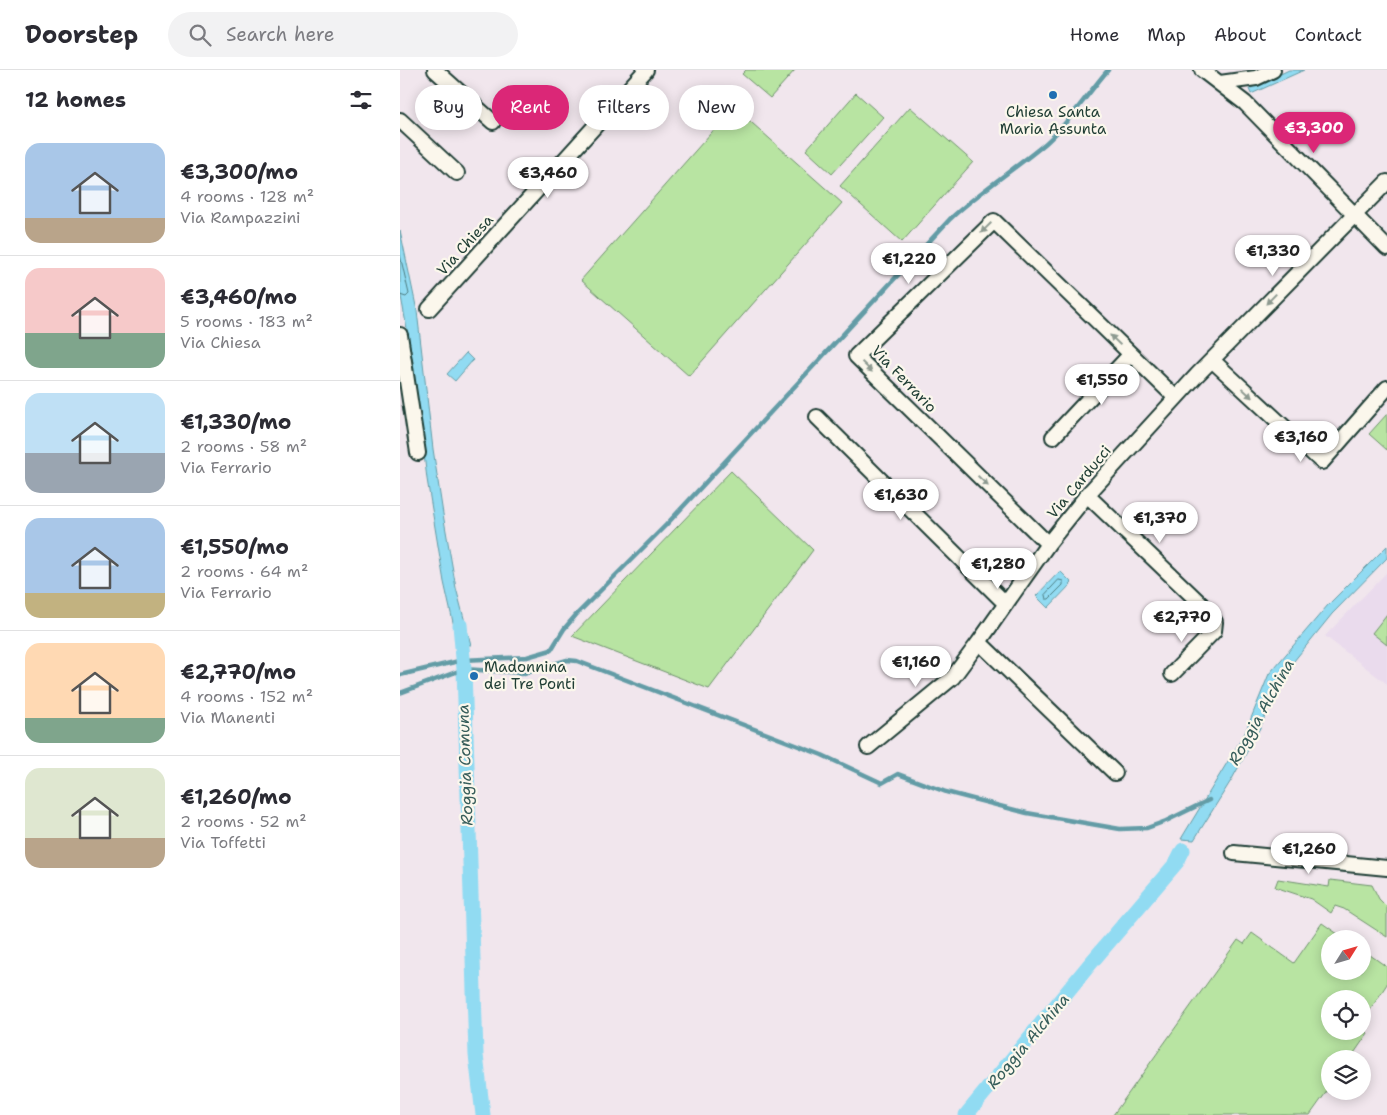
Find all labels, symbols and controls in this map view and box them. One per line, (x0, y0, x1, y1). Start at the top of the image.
search box (168, 12, 518, 57)
text: Doorstep (25, 19, 138, 51)
icon: search (186, 21, 214, 49)
text: Search here (226, 22, 335, 47)
text: Home (1070, 23, 1119, 47)
text: Map (1147, 23, 1186, 47)
text: About (1214, 23, 1267, 47)
text: Contact (1295, 23, 1362, 47)
chip: Buy (415, 85, 482, 130)
chip: Rent (492, 85, 569, 130)
chip: Filters (579, 85, 669, 130)
chip: New (679, 85, 754, 130)
text: 12 homes (25, 86, 126, 114)
icon: filters (347, 86, 375, 114)
marker: Chiesa Santa Maria Assunta (1047, 89, 1059, 101)
place label: Chiesa Santa Maria Assunta (1000, 102, 1107, 139)
pin: €3,300 (1273, 112, 1355, 154)
text: €3,300 (1284, 117, 1344, 138)
pin: €3,460 (507, 156, 589, 199)
text: €3,300/mo (180, 158, 298, 186)
text: €3,460 (519, 162, 577, 183)
icon: home (65, 163, 125, 223)
text: 4 rooms · 128 m² (180, 186, 314, 207)
text: Via Rampazzini (180, 207, 301, 228)
street label: Via Chiesa (432, 210, 498, 280)
one-way arrow (981, 222, 993, 234)
pin: €1,330 (1232, 234, 1314, 277)
text: €1,330 (1246, 240, 1300, 261)
pin: €1,220 (868, 242, 950, 285)
text: €1,220 (882, 248, 936, 269)
text: €3,460/mo (180, 283, 297, 311)
icon: home (65, 288, 125, 348)
one-way arrow (1265, 293, 1277, 305)
text: 5 rooms · 183 m² (180, 311, 313, 332)
text: Via Chiesa (180, 332, 261, 353)
one-way arrow (1109, 334, 1121, 346)
street label: Via Ferrario (867, 341, 941, 417)
one-way arrow (861, 361, 873, 373)
pin: €1,550 (1061, 364, 1143, 406)
text: €1,550 (1076, 369, 1128, 390)
one-way arrow (1241, 387, 1253, 399)
text: €1,330/mo (180, 408, 291, 436)
icon: home (65, 413, 125, 473)
pin: €3,160 (1260, 420, 1342, 463)
text: €3,160 (1274, 426, 1328, 447)
text: 2 rooms · 58 m² (180, 436, 307, 457)
street label: Via Carducci (1043, 441, 1115, 523)
text: Via Ferrario (180, 457, 272, 478)
one-way arrow (977, 475, 989, 487)
pin: €1,630 (860, 478, 942, 521)
text: €1,630 (874, 484, 928, 505)
pin: €1,370 (1119, 502, 1201, 544)
text: €1,370 (1133, 507, 1187, 528)
text: €1,550/mo (180, 533, 289, 561)
icon: home (65, 538, 125, 598)
pin: €1,280 (957, 548, 1039, 590)
text: €1,280 (971, 553, 1025, 574)
text: 2 rooms · 64 m² (180, 561, 308, 582)
text: Via Ferrario (180, 582, 272, 603)
pin: €2,770 (1141, 600, 1223, 643)
text: €2,770 (1153, 606, 1211, 627)
pin: €1,160 (875, 646, 957, 688)
text: €1,160 (891, 651, 941, 672)
water label: Roggia Alchina (1223, 655, 1299, 769)
place label: Madonnina dei Tre Ponti (484, 657, 576, 694)
text: €2,770/mo (180, 658, 296, 686)
icon: home (65, 663, 125, 723)
marker: Madonnina dei Tre Ponti (468, 670, 480, 682)
text: 4 rooms · 152 m² (180, 686, 313, 707)
water label: Roggia Comuna (452, 704, 478, 826)
text: Via Manenti (180, 707, 275, 728)
text: €1,260/mo (180, 783, 292, 811)
icon: home (65, 788, 125, 848)
text: 2 rooms · 52 m² (180, 811, 307, 832)
text: Via Toffetti (180, 832, 266, 853)
pin: €1,260 (1268, 832, 1350, 875)
text: €1,260 (1282, 838, 1336, 859)
north arrow (1321, 930, 1371, 980)
map controls (1321, 930, 1371, 1100)
water label: Roggia Alchina (982, 989, 1074, 1093)
button: locate (1321, 990, 1371, 1040)
button: layers (1321, 1050, 1371, 1100)

